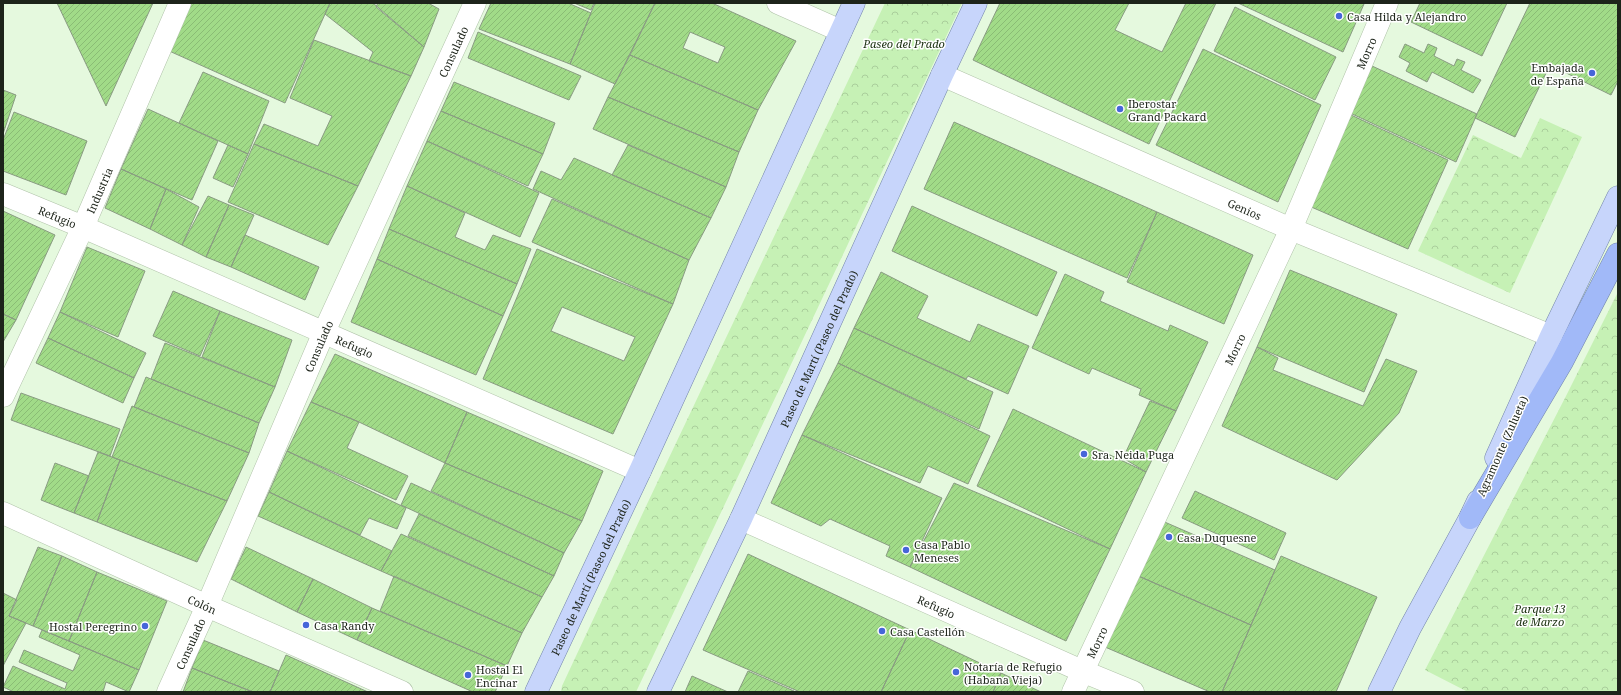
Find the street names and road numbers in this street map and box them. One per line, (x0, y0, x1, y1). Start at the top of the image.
street label: Consulado (434, 23, 471, 80)
street label: Morro (1352, 35, 1379, 71)
street label: Industria (82, 165, 115, 216)
street label: Genios (1225, 195, 1264, 223)
street label: Refugio (36, 202, 79, 231)
street label: Paseo de Martí (Paseo del Prado) (776, 267, 860, 430)
street label: Consulado (300, 318, 336, 374)
street label: Refugio (333, 331, 376, 361)
street label: Morro (1221, 331, 1248, 367)
street label: Agramonte (Zulueta) (1473, 393, 1531, 499)
street label: Paseo de Martí (Paseo del Prado) (547, 496, 633, 658)
street label: Colón (186, 591, 219, 617)
street label: Refugio (915, 591, 958, 621)
street label: Consulado (172, 616, 208, 672)
street label: Morro (1083, 624, 1110, 661)

